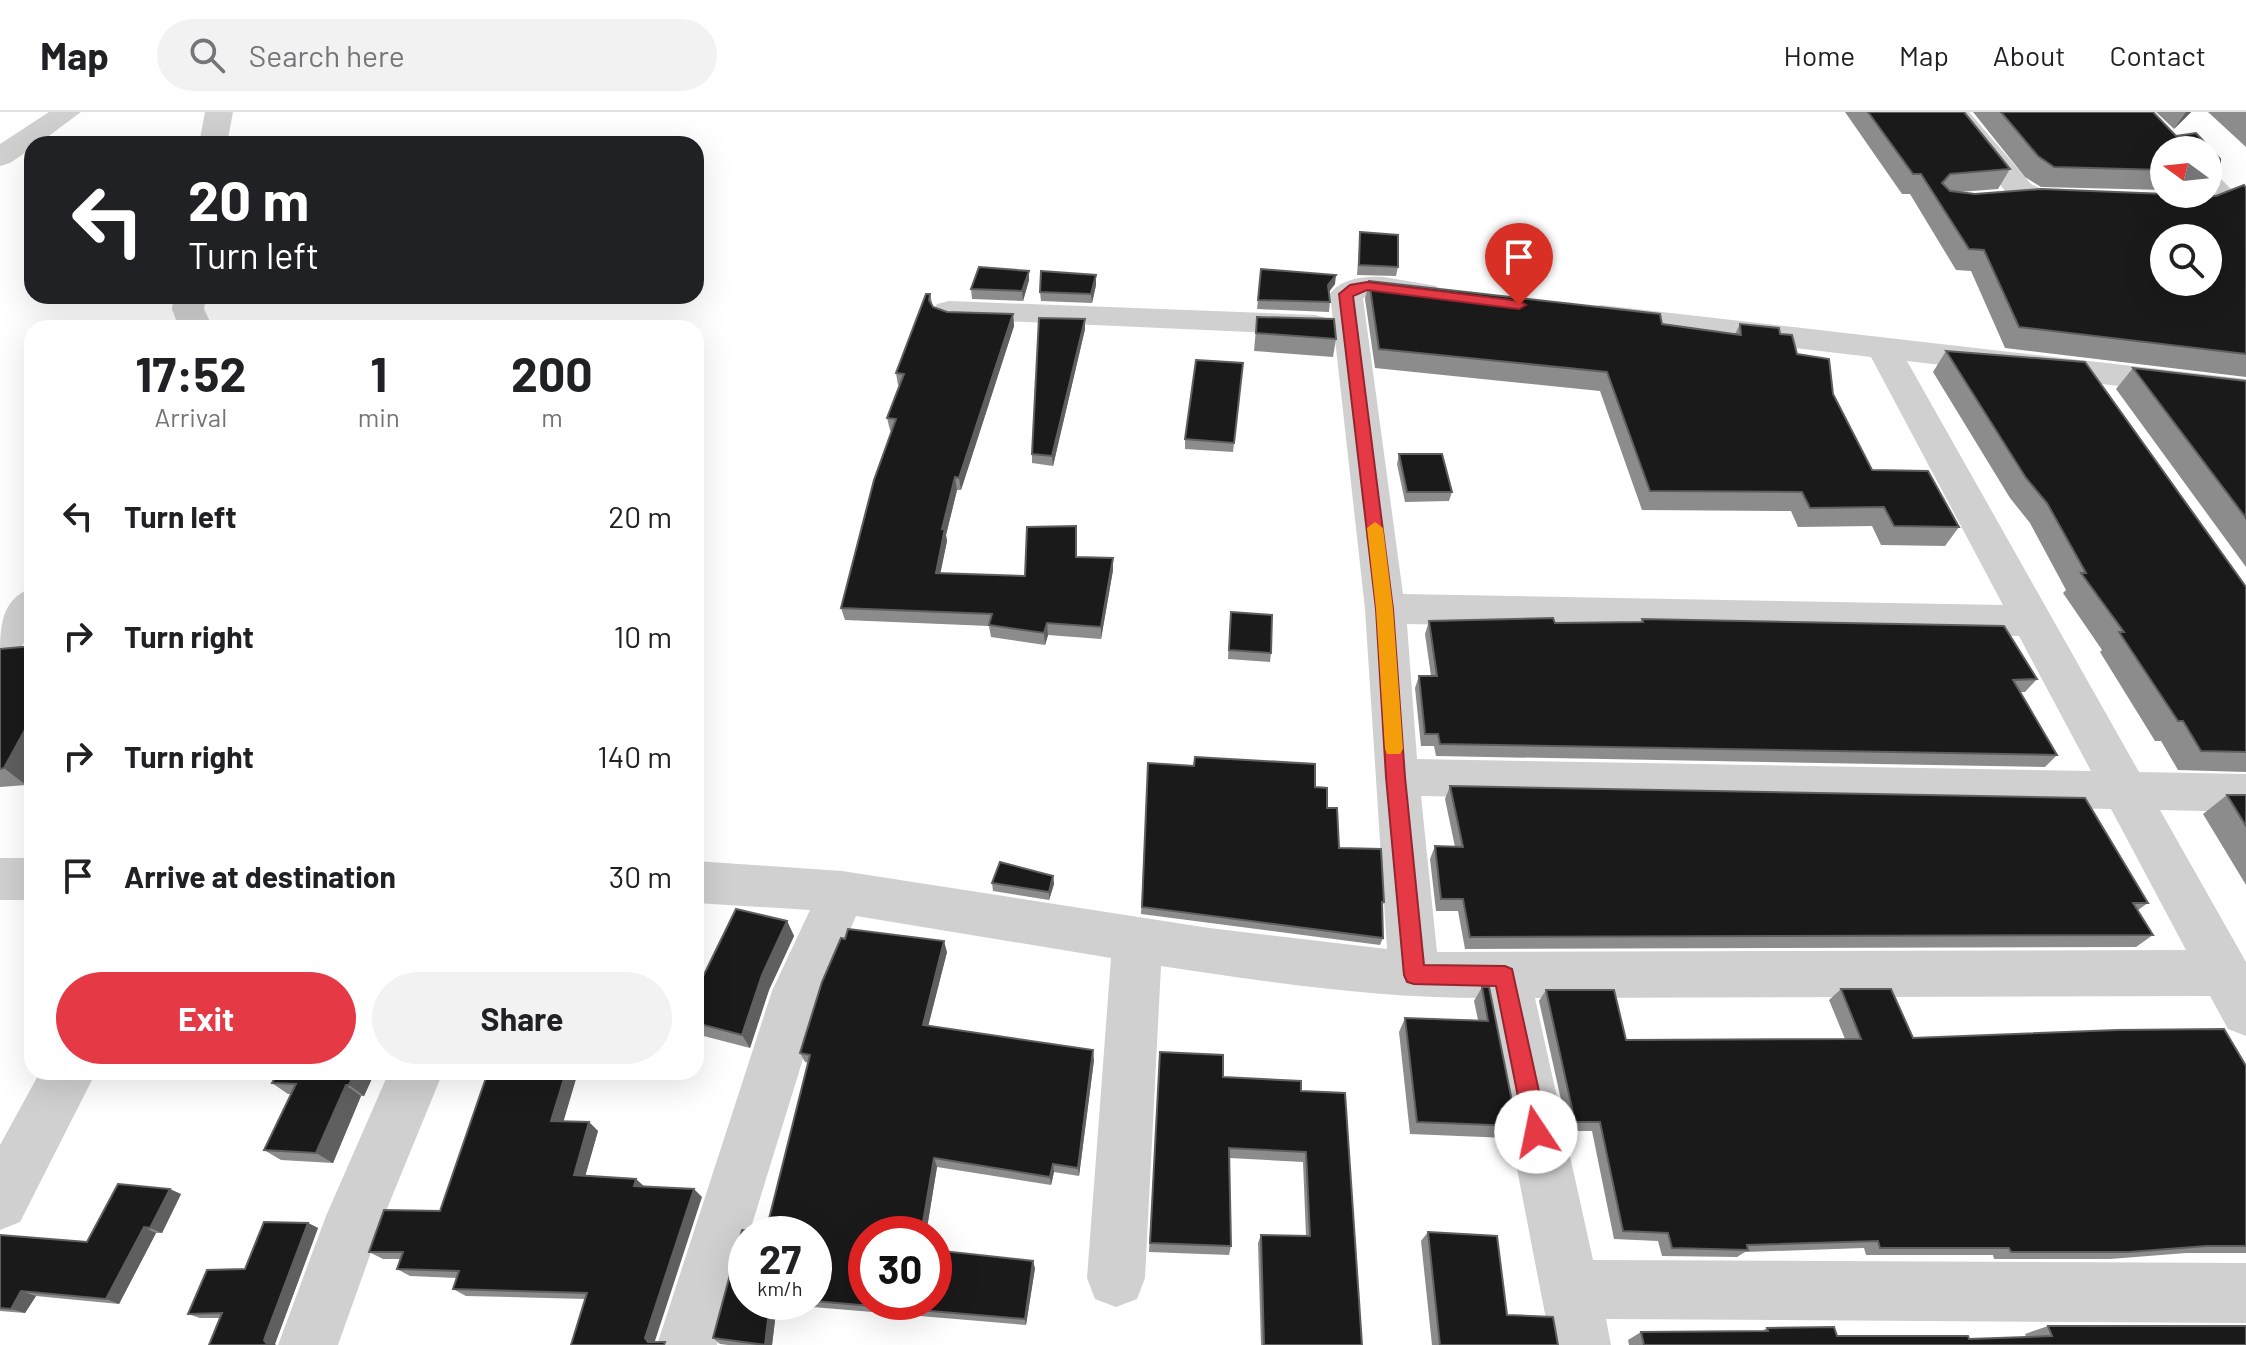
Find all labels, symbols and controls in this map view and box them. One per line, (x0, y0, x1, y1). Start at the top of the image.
search box (157, 19, 717, 91)
text: Map (40, 32, 109, 78)
icon: search (185, 33, 229, 77)
text: Search here (249, 37, 405, 73)
text: Home (1784, 38, 1855, 72)
text: Map (1899, 38, 1949, 72)
text: About (1993, 38, 2065, 72)
text: Contact (2109, 38, 2206, 72)
north arrow (2150, 136, 2222, 208)
map controls (2150, 136, 2222, 296)
text: 20 m (188, 165, 309, 232)
icon: left (56, 168, 160, 272)
pin (1485, 223, 1553, 305)
button: search (2150, 224, 2222, 296)
text: Turn left (188, 233, 319, 276)
icon: arrive (1497, 235, 1541, 279)
text: 17:52 (135, 344, 246, 402)
text: 1 (370, 344, 387, 402)
text: 200 (511, 344, 593, 402)
text: Arrival (154, 401, 227, 432)
text: min (358, 401, 400, 432)
text: m (541, 401, 563, 432)
icon: left (56, 494, 100, 538)
text: Turn left (124, 498, 237, 534)
text: 20 m (608, 498, 672, 534)
icon: right (56, 614, 100, 658)
text: Turn right (124, 618, 254, 654)
text: 10 m (614, 618, 672, 654)
icon: right (56, 734, 100, 778)
text: Turn right (124, 738, 254, 774)
text: 140 m (597, 738, 672, 774)
icon: arrive (56, 854, 100, 898)
text: Arrive at destination (124, 858, 396, 894)
text: 30 m (609, 858, 672, 894)
button: Exit (56, 972, 356, 1064)
button: Share (372, 972, 672, 1064)
position arrow (1494, 1090, 1578, 1174)
speed limit sign: 30 (848, 1216, 952, 1320)
text: 27 (759, 1234, 801, 1282)
text: km/h (757, 1276, 803, 1300)

